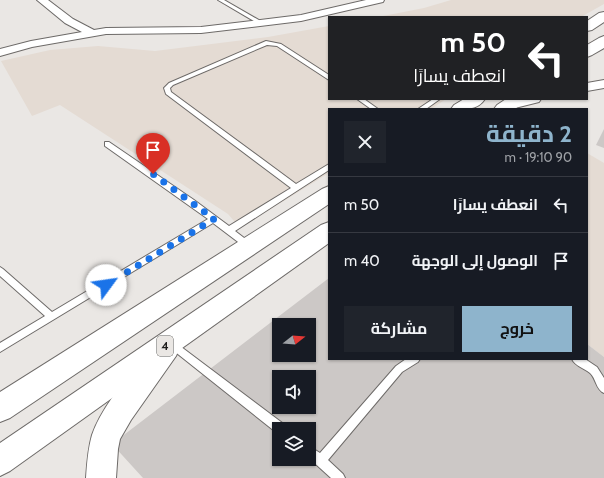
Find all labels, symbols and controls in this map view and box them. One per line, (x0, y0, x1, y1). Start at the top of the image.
text: 50 m (441, 25, 506, 59)
icon: left (520, 32, 572, 84)
text: انعطف يسارًا (413, 65, 506, 87)
text: 2 دقيقة (486, 119, 572, 148)
button: close (344, 121, 386, 163)
pin (136, 133, 170, 174)
icon: arrive (142, 139, 164, 161)
text: 90 m · 19:10 (505, 149, 572, 165)
icon: left (550, 194, 572, 216)
text: 50 m (344, 196, 379, 214)
text: انعطف يسارًا (453, 196, 538, 214)
icon: arrive (550, 250, 572, 272)
text: 40 m (344, 252, 380, 270)
text: الوصول إلى الوجهة (412, 252, 538, 270)
position arrow (85, 264, 127, 306)
button: مشاركة (344, 306, 454, 352)
button: خروج (462, 306, 572, 352)
north arrow (272, 318, 316, 362)
map controls (272, 318, 316, 466)
road number: 4 (157, 336, 173, 356)
button: sound (272, 370, 316, 414)
button: layers (272, 422, 316, 466)

